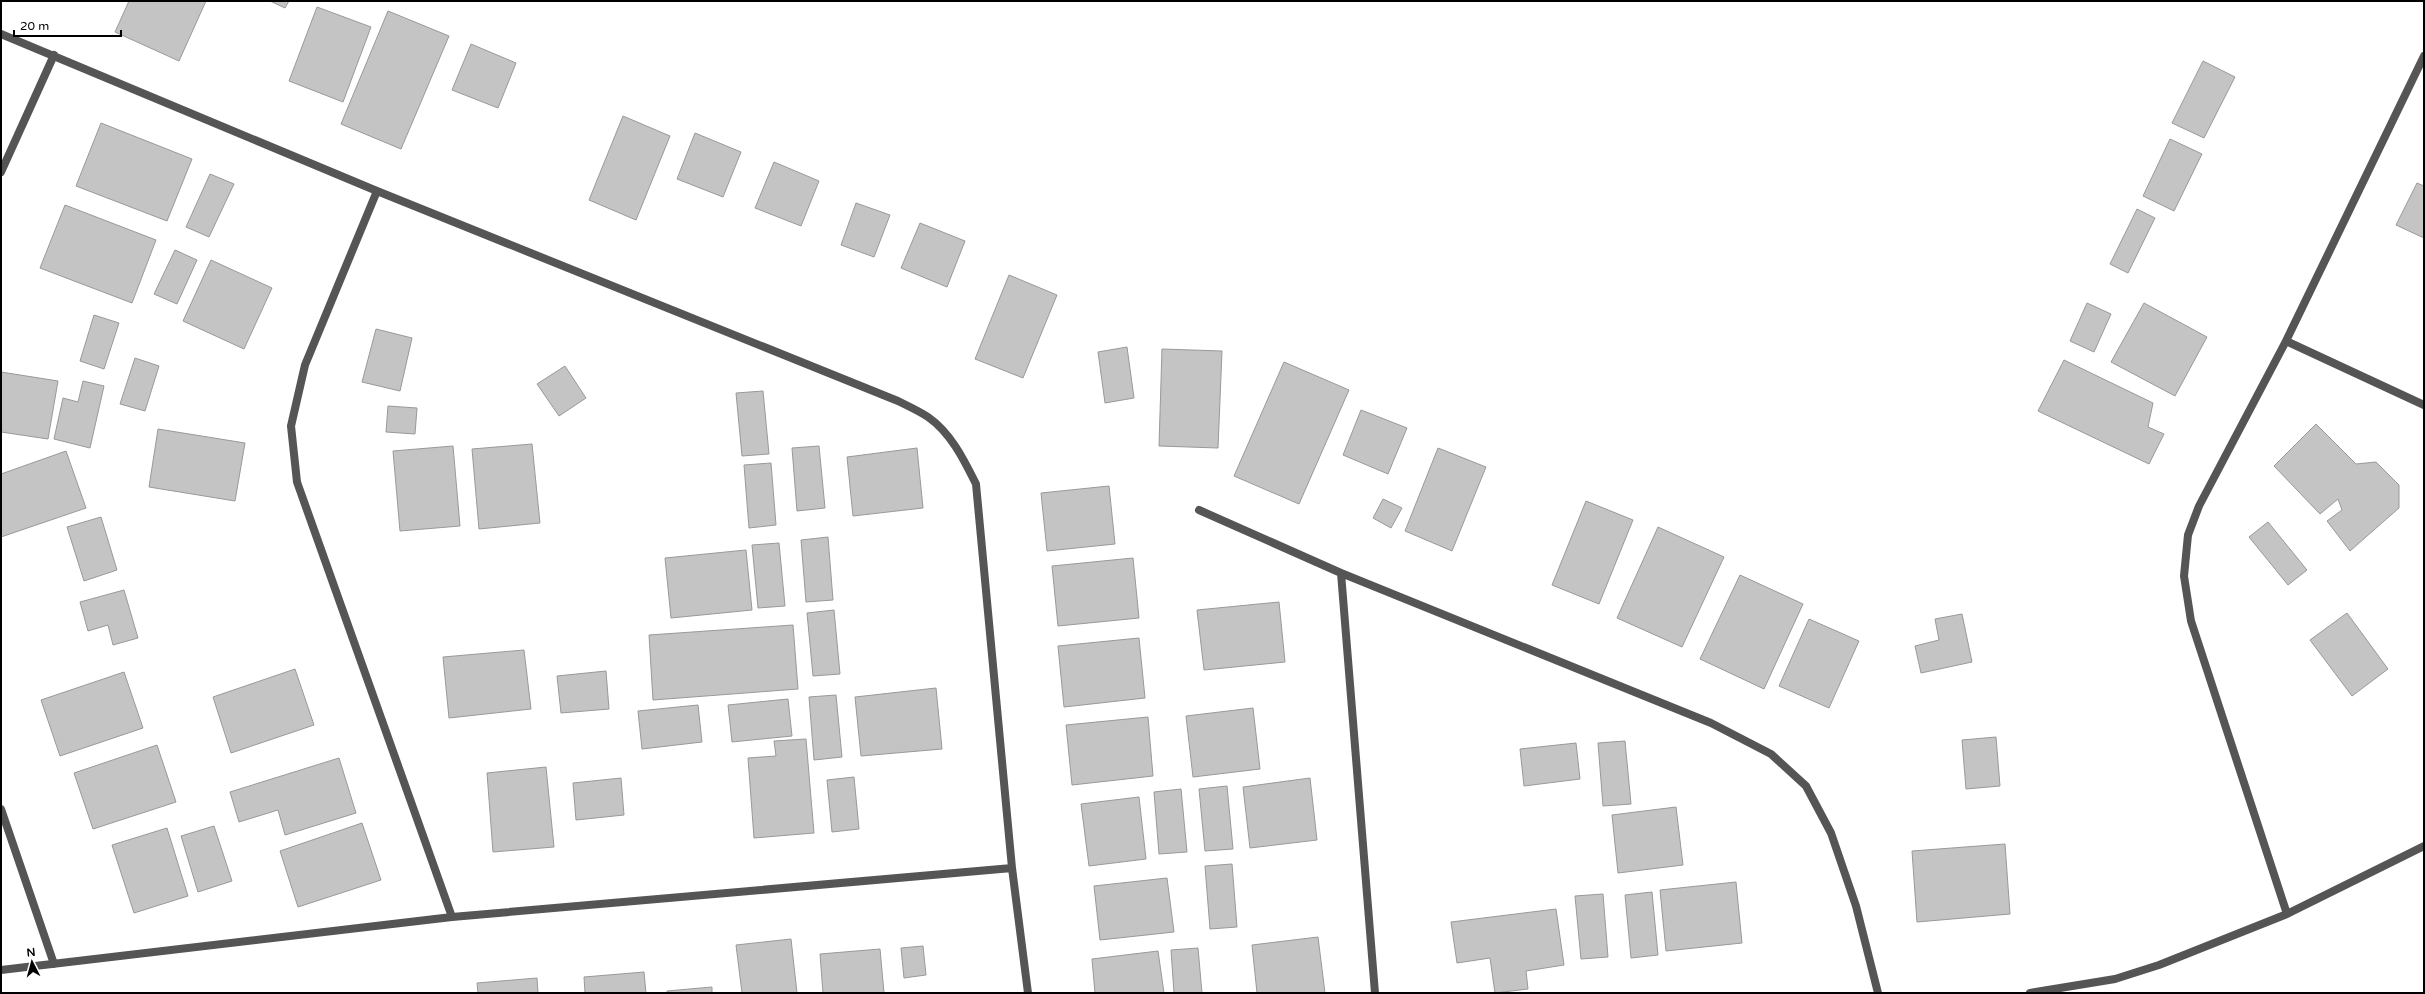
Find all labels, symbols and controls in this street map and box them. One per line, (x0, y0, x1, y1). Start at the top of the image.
scale bar (14, 12, 121, 38)
text: 20 m (20, 19, 49, 33)
north arrow (12, 942, 52, 982)
text: N (26, 946, 36, 959)

